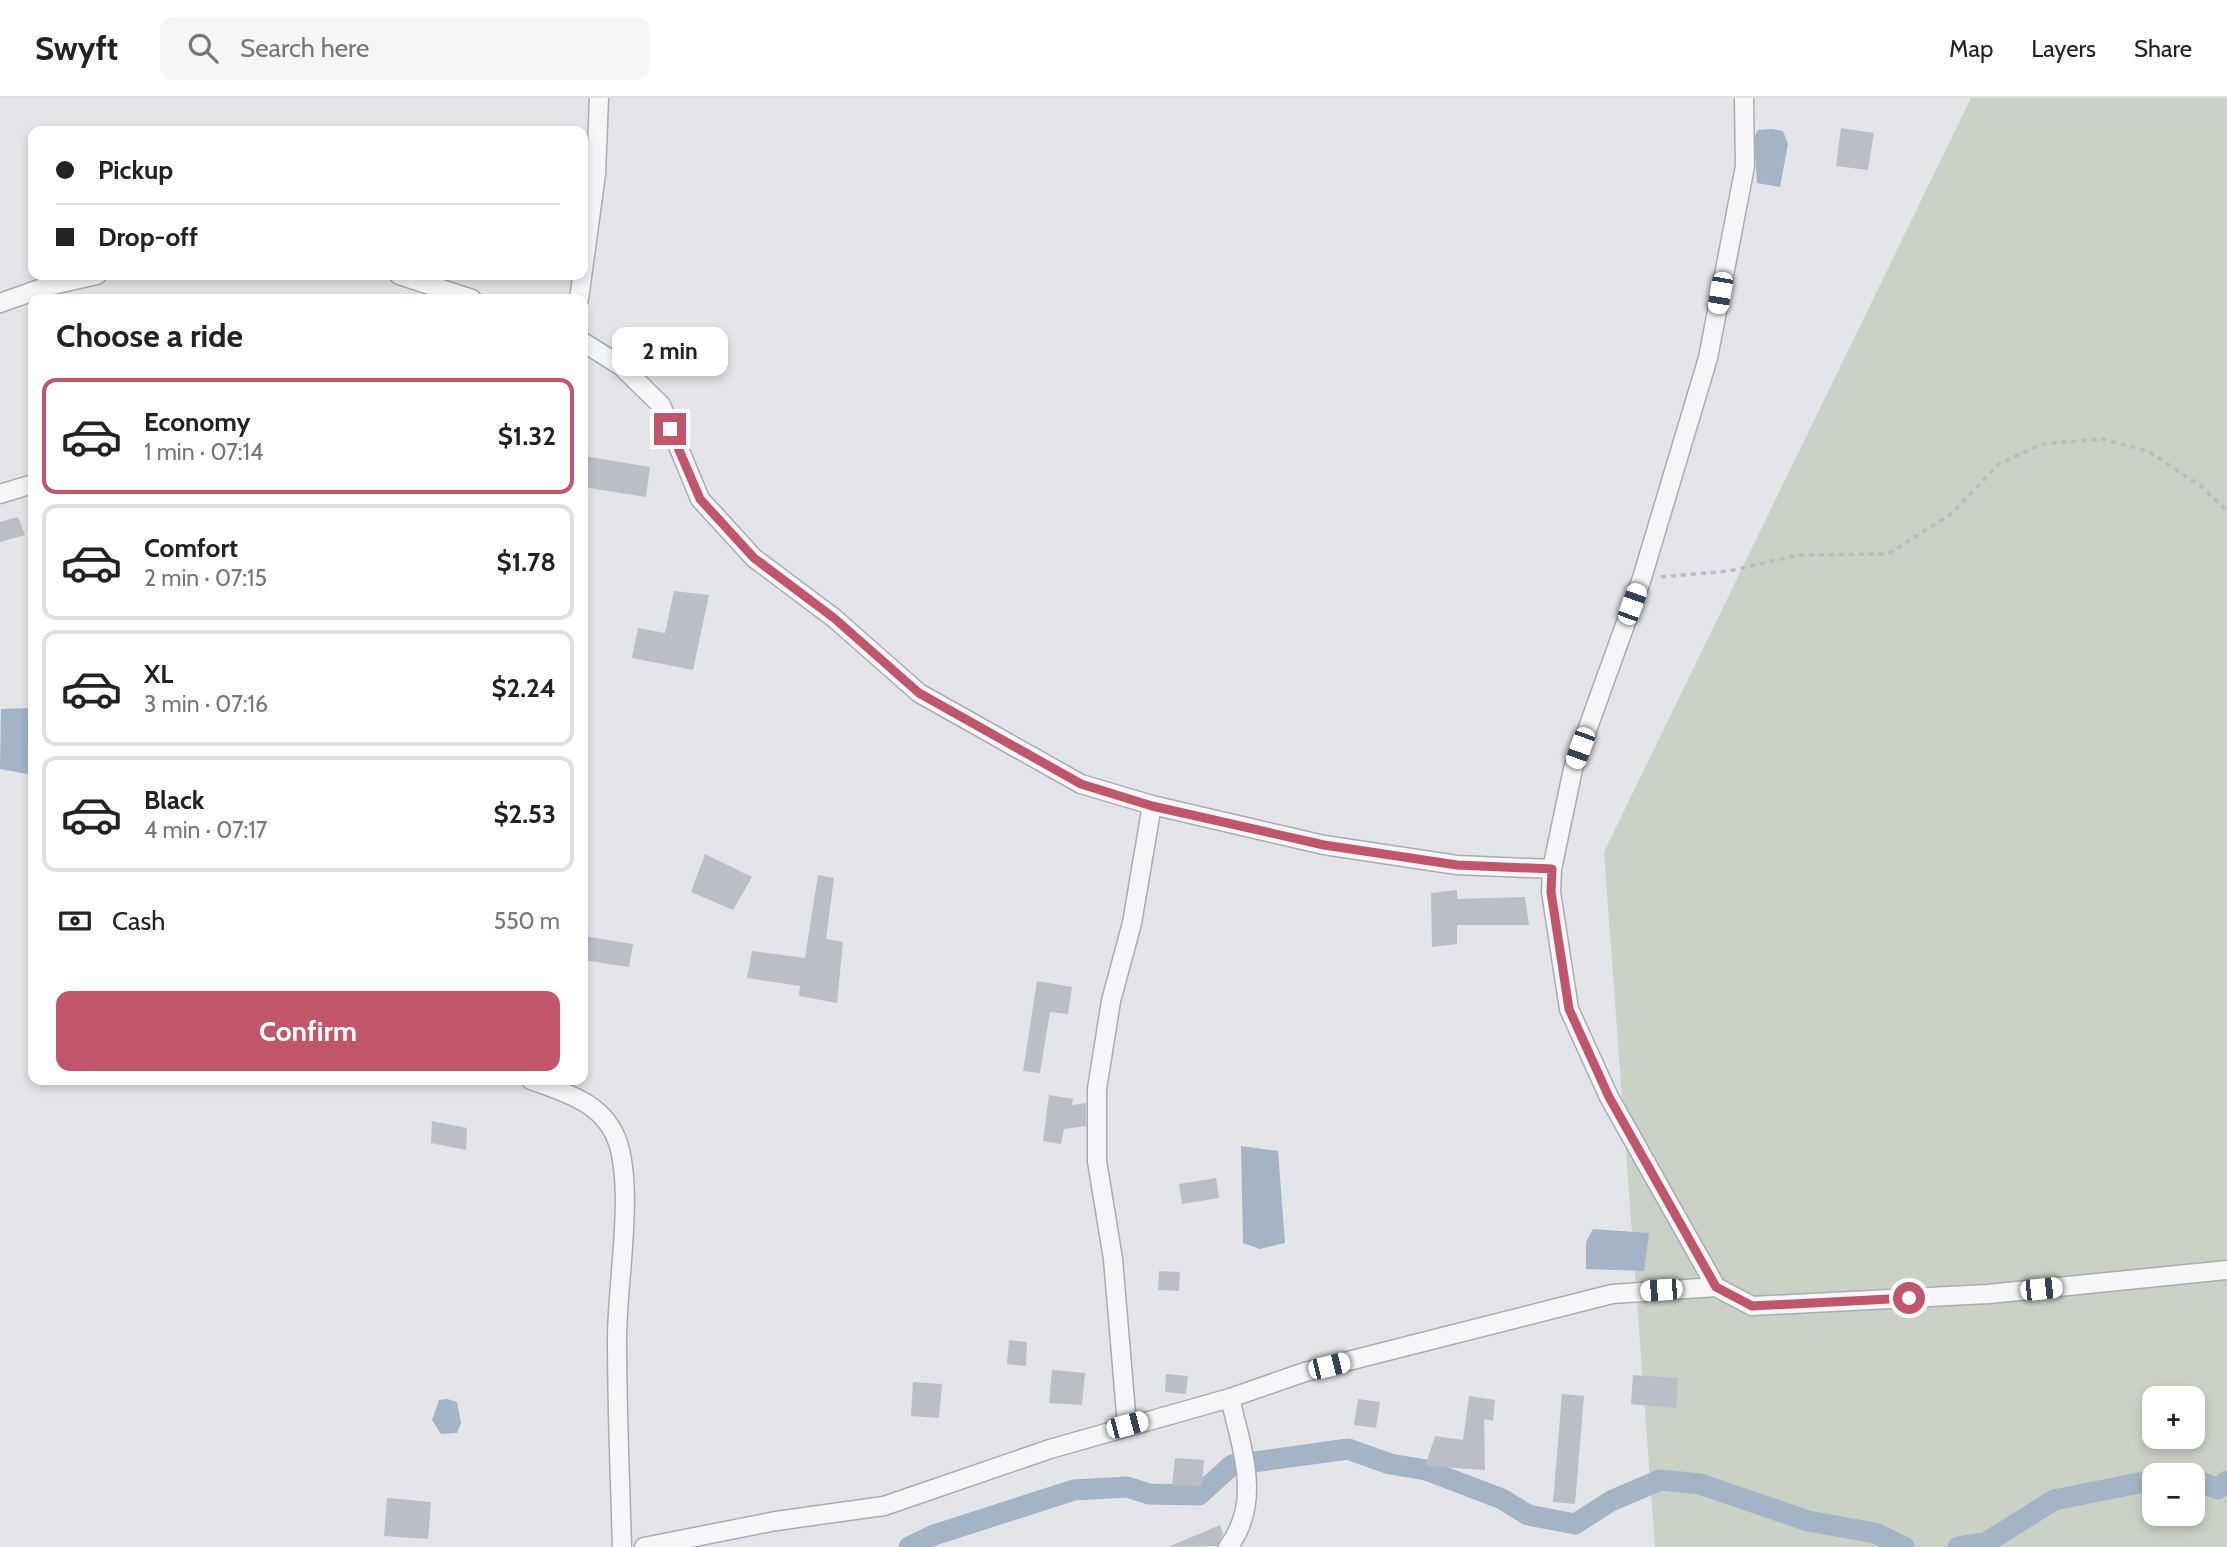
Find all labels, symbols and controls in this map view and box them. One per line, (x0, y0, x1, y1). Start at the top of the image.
search box (160, 17, 650, 80)
text: Swyft (35, 28, 118, 68)
icon: search (184, 29, 222, 67)
text: Search here (240, 32, 369, 64)
text: Map (1949, 34, 1993, 63)
text: Layers (2031, 34, 2096, 63)
text: Share (2134, 34, 2192, 63)
text: Pickup (98, 154, 173, 186)
text: Drop-off (98, 221, 198, 253)
car (1707, 270, 1734, 316)
text: Choose a ride (56, 316, 243, 355)
callout: 2 min (612, 328, 728, 376)
text: 2 min (642, 337, 698, 365)
icon: car (60, 405, 123, 468)
text: Economy (144, 406, 250, 438)
route end (654, 413, 686, 445)
text: $1.32 (498, 420, 556, 452)
text: 1 min · 07:14 (144, 438, 263, 466)
icon: car (60, 531, 123, 594)
text: Comfort (144, 532, 238, 564)
text: $1.78 (497, 546, 556, 578)
text: 2 min · 07:15 (144, 564, 267, 592)
car (1615, 581, 1650, 627)
icon: car (60, 657, 123, 720)
text: XL (144, 658, 173, 690)
text: $2.24 (491, 672, 556, 704)
text: 3 min · 07:16 (144, 690, 268, 718)
car (1563, 725, 1598, 771)
icon: car (60, 783, 123, 846)
text: Black (144, 784, 204, 816)
text: $2.53 (493, 798, 556, 830)
text: 4 min · 07:17 (144, 816, 267, 844)
icon: cash (56, 902, 94, 940)
text: Cash (112, 905, 165, 937)
text: 550 m (494, 907, 560, 935)
button: Confirm (56, 991, 560, 1071)
car (2020, 1276, 2063, 1302)
car (1640, 1278, 1683, 1302)
route start (1893, 1282, 1925, 1314)
car (1307, 1351, 1352, 1381)
map controls (2142, 1386, 2205, 1526)
button: + (2142, 1386, 2205, 1449)
car (1104, 1409, 1151, 1441)
button: − (2142, 1463, 2205, 1526)

